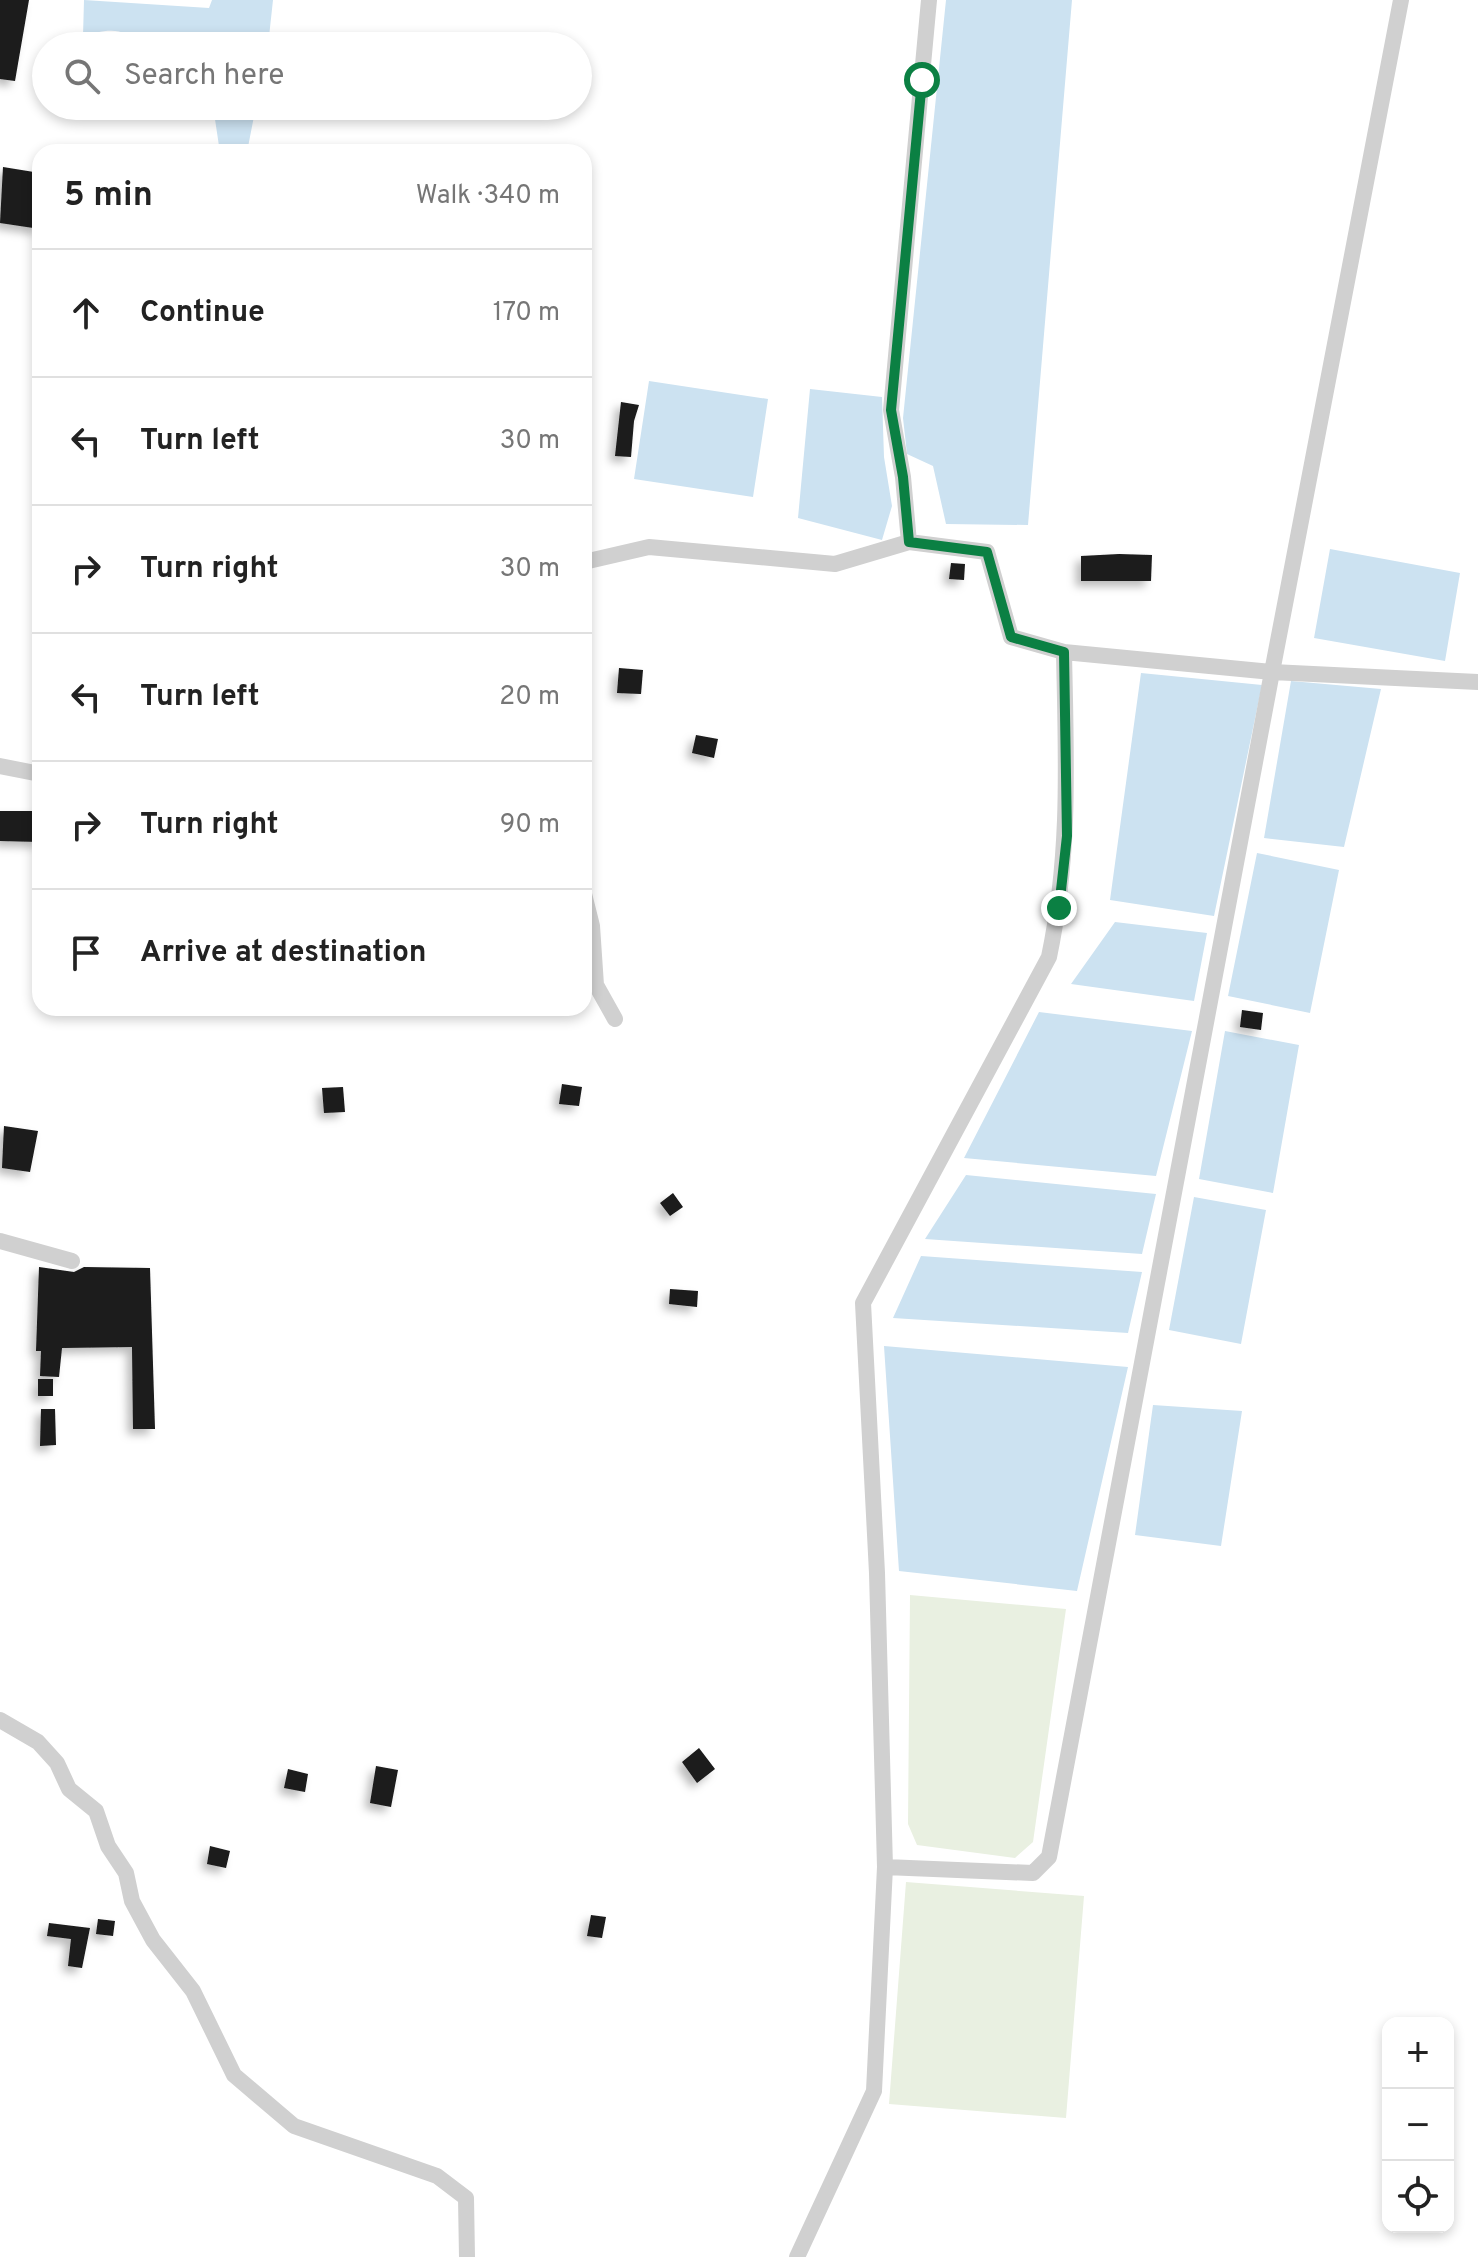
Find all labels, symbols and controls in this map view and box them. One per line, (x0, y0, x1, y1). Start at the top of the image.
search box (32, 32, 592, 120)
icon: search (60, 54, 104, 98)
text: Search here (124, 58, 284, 95)
route start (904, 62, 940, 98)
text: 5 min (64, 175, 153, 218)
text: Walk · 340 m (416, 180, 560, 213)
icon: ahead (64, 291, 108, 335)
text: Continue (140, 295, 265, 332)
text: 170 m (493, 297, 560, 330)
icon: left (64, 419, 108, 463)
text: Turn left (140, 423, 260, 460)
text: 30 m (500, 425, 560, 458)
icon: right (64, 547, 108, 591)
text: Turn right (140, 551, 278, 588)
text: 30 m (500, 553, 560, 586)
icon: left (64, 675, 108, 719)
text: Turn left (140, 679, 260, 716)
text: 20 m (499, 681, 560, 714)
icon: right (64, 803, 108, 847)
text: Turn right (140, 807, 278, 844)
text: 90 m (500, 809, 560, 842)
route end (1041, 890, 1077, 926)
icon: arrive (64, 931, 108, 975)
text: Arrive at destination (140, 935, 426, 972)
map controls (1382, 2017, 1454, 2233)
button: + (1382, 2017, 1454, 2089)
button: − (1382, 2089, 1454, 2161)
button: locate (1382, 2161, 1454, 2233)

